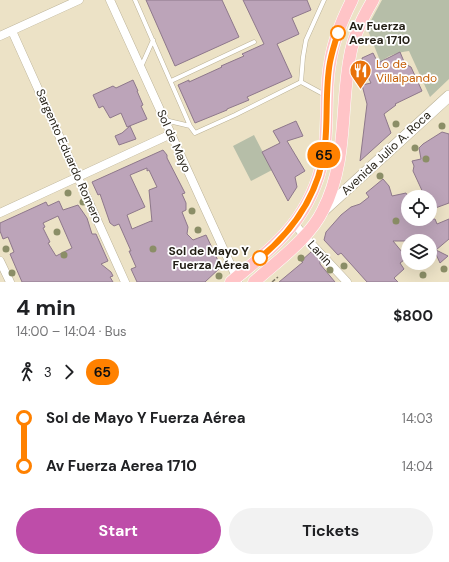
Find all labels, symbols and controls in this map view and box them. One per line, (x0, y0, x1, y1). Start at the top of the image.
place label: Av Fuerza Aerea 1710 (349, 18, 410, 48)
marker: Av Fuerza Aerea 1710 (330, 25, 346, 41)
place label: Lo de Villalpando (376, 56, 437, 86)
restaurant icon: Lo de Villalpando (348, 58, 374, 91)
street label: Sargento Eduardo Romero (32, 86, 106, 226)
street label: Sol de Mayo (153, 107, 195, 175)
street label: Avenida Julio A. Roca (338, 107, 434, 199)
line badge: 65 (306, 142, 342, 168)
text: 65 (315, 146, 333, 164)
map controls (401, 190, 437, 270)
button: locate (401, 190, 437, 226)
button: layers (401, 234, 437, 270)
street label: Lanín (304, 237, 336, 269)
place label: Sol de Mayo Y Fuerza Aérea (169, 243, 249, 273)
marker: Sol de Mayo Y Fuerza Aérea (252, 250, 268, 266)
text: 4 min (16, 293, 76, 322)
text: $800 (393, 306, 433, 326)
text: 14:00 – 14:04 · Bus (16, 323, 127, 340)
icon: walk (16, 361, 38, 383)
icon: forward (58, 361, 80, 383)
text: 65 (94, 363, 111, 381)
text: 3 (44, 364, 52, 381)
text: Sol de Mayo Y Fuerza Aérea (46, 408, 246, 428)
text: 14:03 (402, 410, 433, 427)
text: Av Fuerza Aerea 1710 (46, 456, 197, 476)
text: 14:04 (402, 458, 433, 475)
button: Start (16, 508, 221, 554)
button: Tickets (229, 508, 433, 554)

